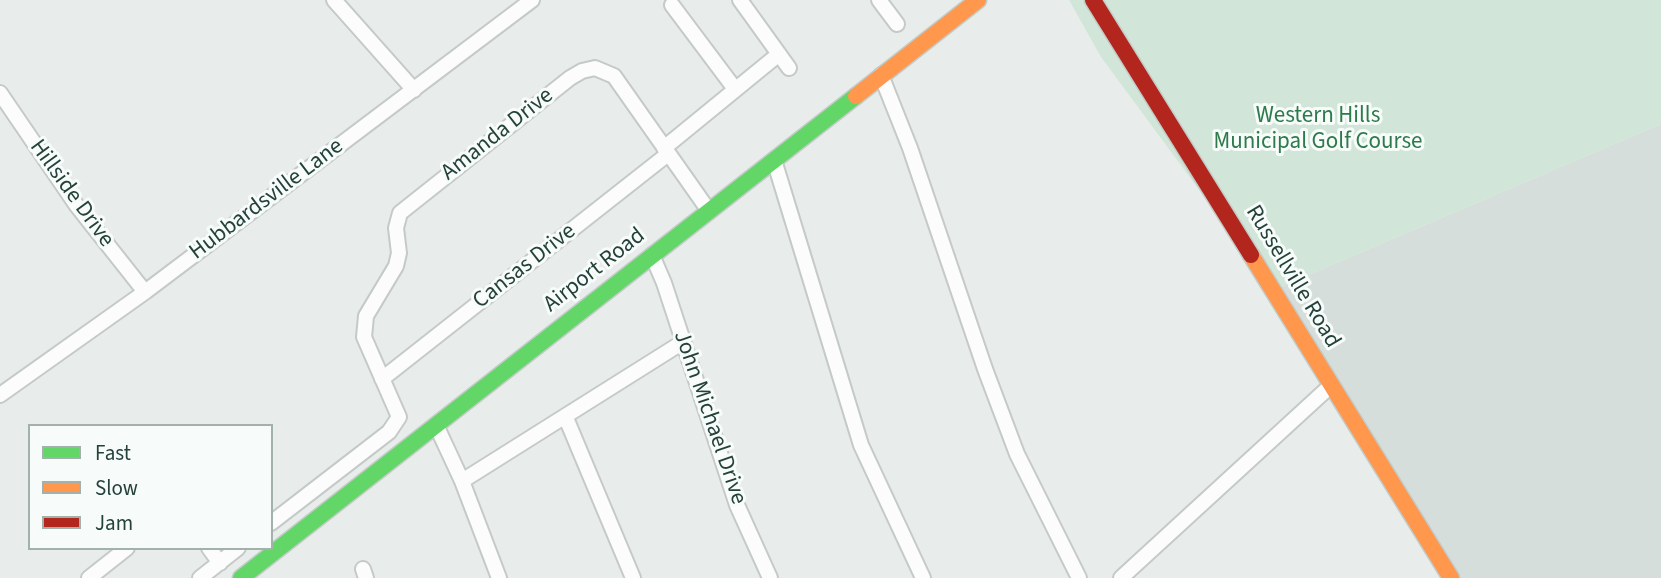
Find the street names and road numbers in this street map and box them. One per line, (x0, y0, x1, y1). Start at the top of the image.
street label: Amanda Drive (436, 83, 560, 187)
street label: Hubbardsville Lane (185, 133, 349, 267)
street label: Hillside Drive (23, 135, 119, 253)
street label: Russellville Road (1239, 201, 1345, 353)
street label: Cansas Drive (468, 218, 582, 316)
street label: Airport Road (539, 223, 651, 319)
street label: John Michael Drive (666, 328, 752, 508)

